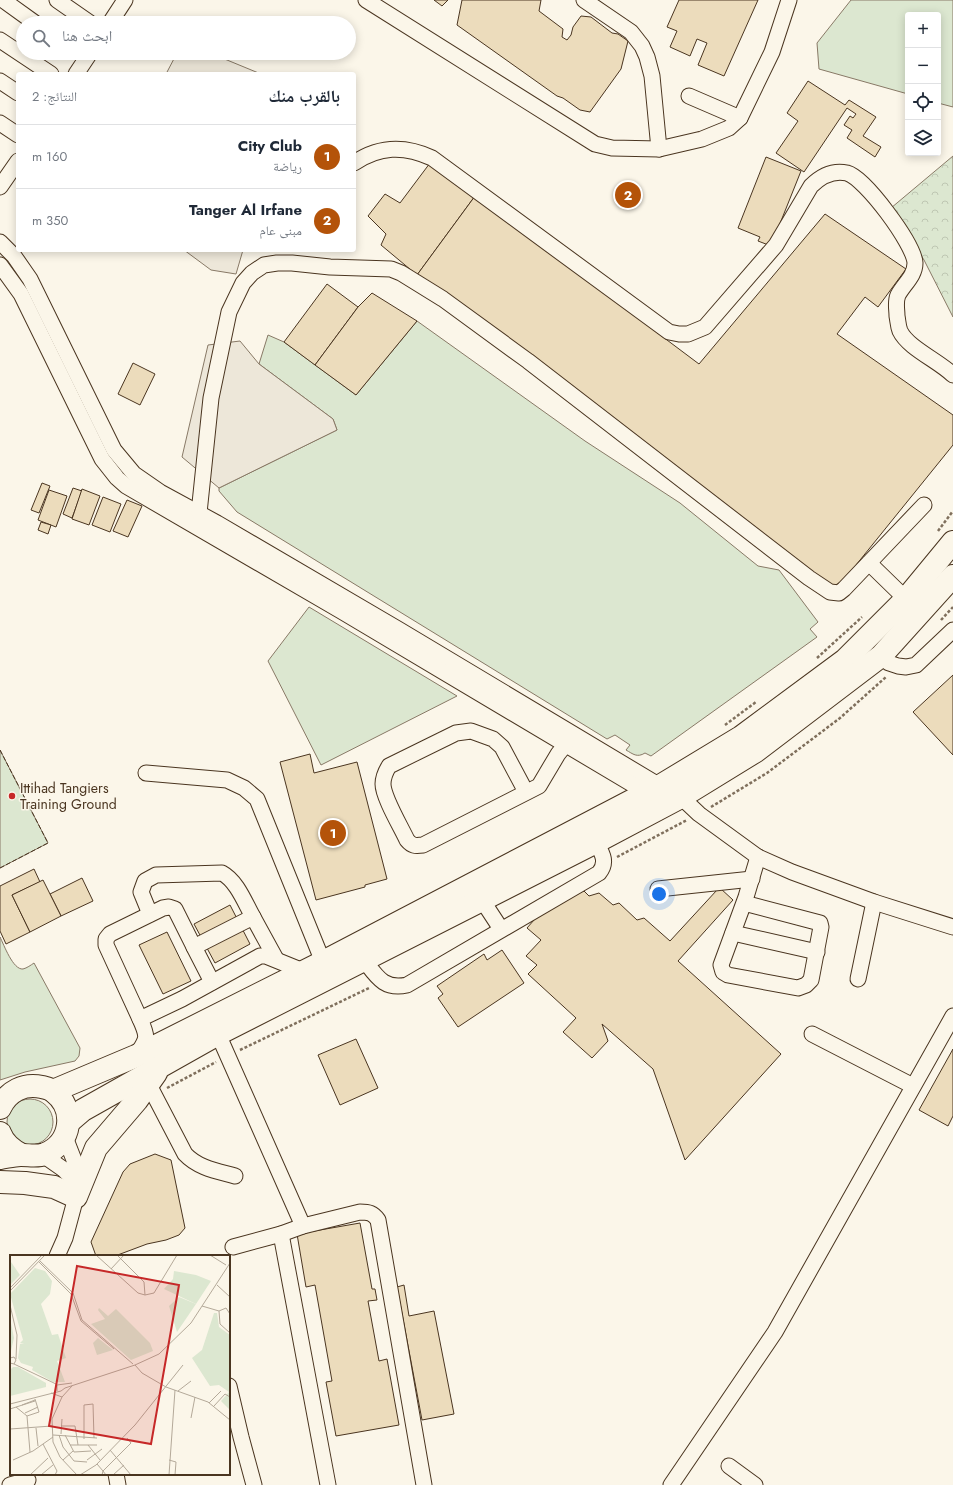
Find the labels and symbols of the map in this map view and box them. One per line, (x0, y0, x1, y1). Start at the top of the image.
pin: 2 (615, 180, 641, 210)
place label: Ittihad Tangiers Training Ground (20, 778, 117, 814)
marker: Ittihad Tangiers Training Ground (7, 791, 17, 801)
pin: 1 (320, 818, 346, 848)
your location (649, 884, 669, 904)
inset map (10, 1255, 230, 1475)

